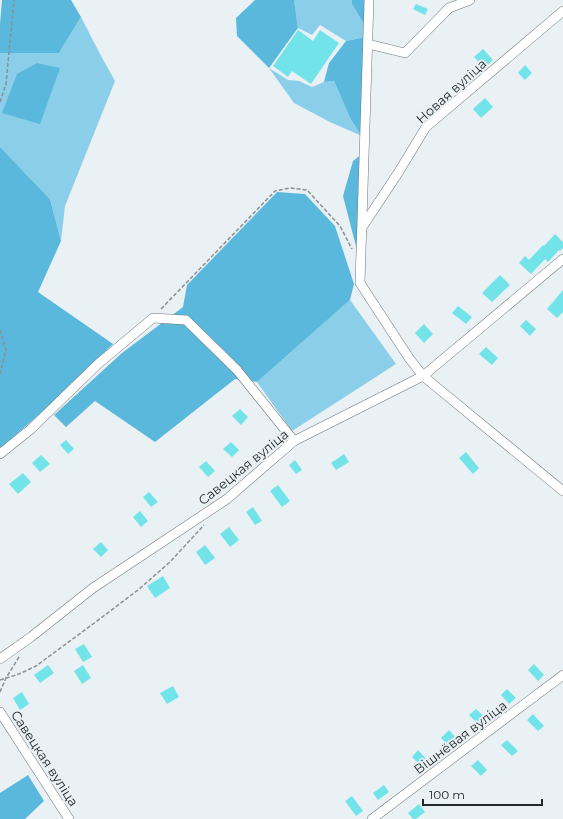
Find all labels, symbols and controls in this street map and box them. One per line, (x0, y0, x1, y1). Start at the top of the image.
street label: Новая вуліца (413, 55, 489, 127)
street label: Савецкая вуліца (195, 426, 291, 508)
street label: Вішнёвая вуліца (410, 697, 510, 777)
street label: Савецкая вуліца (8, 707, 82, 809)
scale bar (423, 781, 542, 807)
text: 100 m (429, 787, 465, 802)

